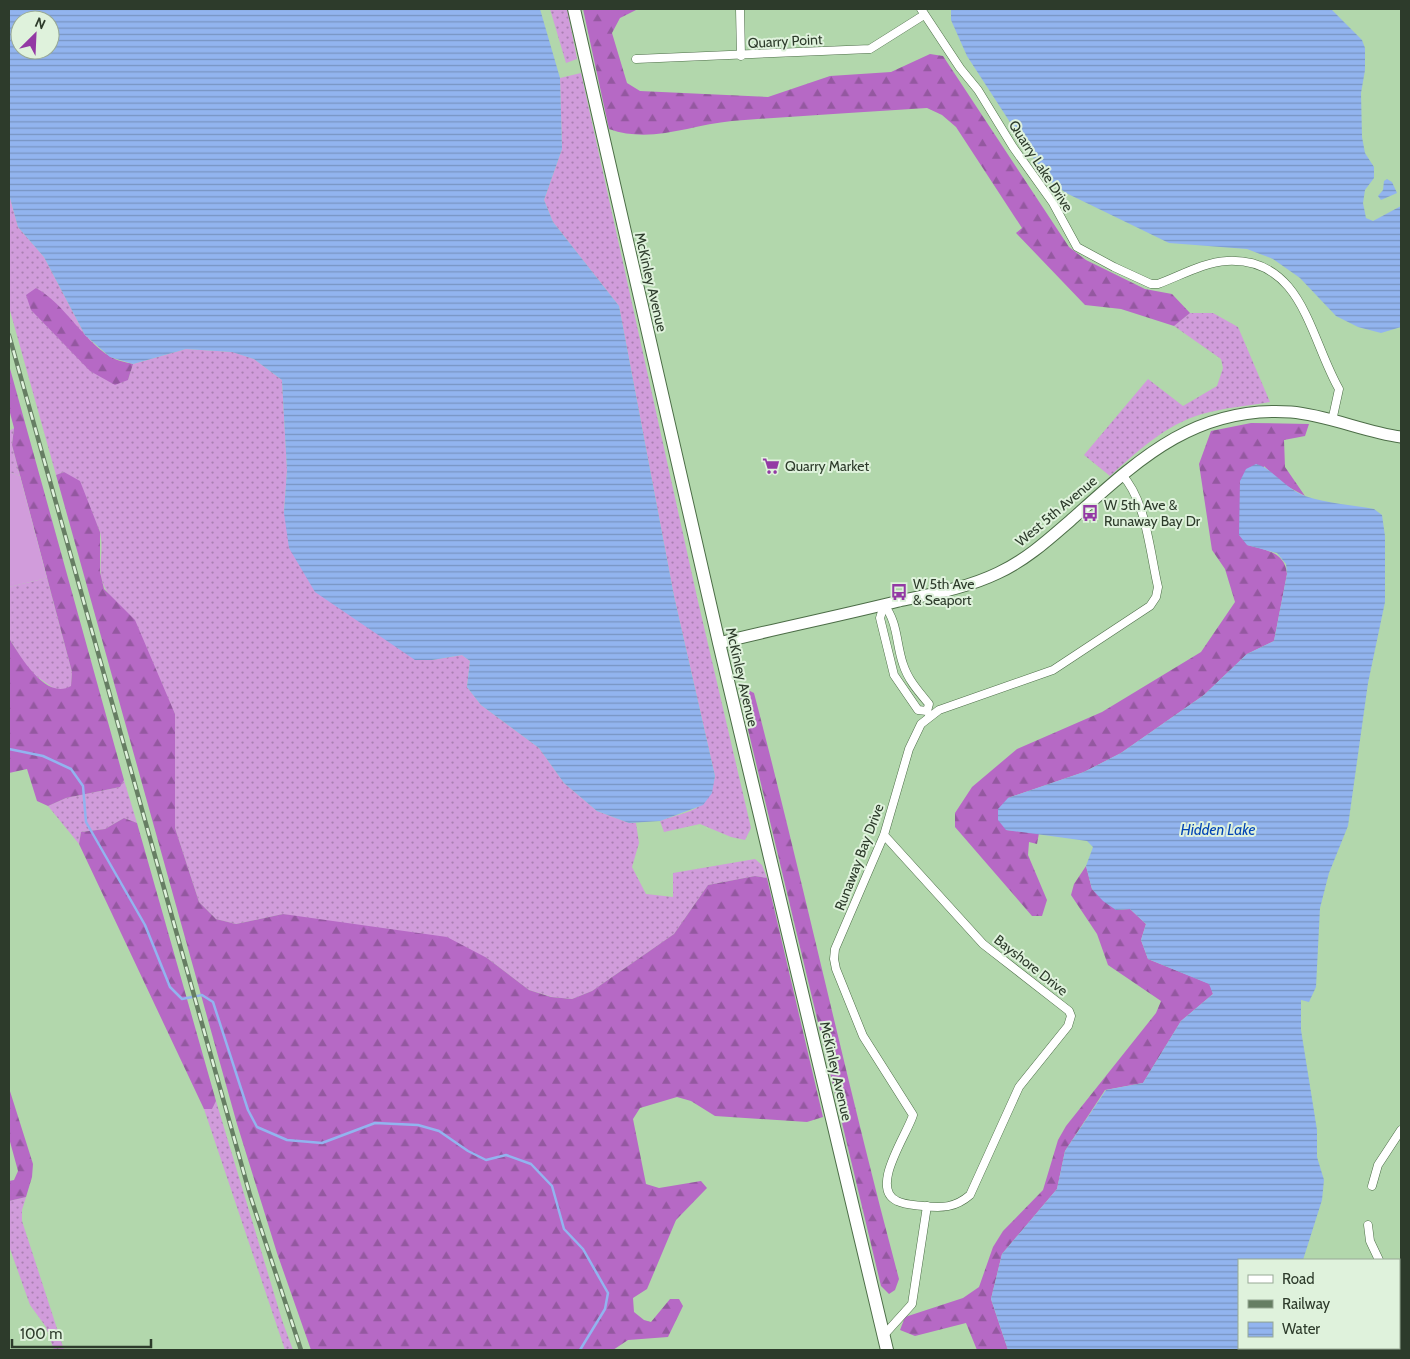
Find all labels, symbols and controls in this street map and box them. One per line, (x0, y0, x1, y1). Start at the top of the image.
north arrow (10, 10, 60, 60)
text: N (32, 13, 48, 33)
street label: Quarry Point (747, 30, 823, 52)
street label: Quarry Lake Drive (1005, 117, 1077, 215)
street label: McKinley Avenue (631, 231, 671, 333)
supermarket icon: Quarry Market (761, 456, 781, 476)
place label: Quarry Market (785, 457, 869, 475)
street label: West 5th Avenue (1012, 472, 1100, 550)
place label: W 5th Ave & Runaway Bay Dr (1104, 496, 1201, 530)
bus stop icon: W 5th Ave & Runaway Bay Dr (1080, 503, 1100, 523)
place label: W 5th Ave & Seaport (913, 575, 975, 609)
bus stop icon: W 5th Ave & Seaport (889, 582, 909, 602)
street label: McKinley Avenue (722, 626, 762, 728)
street label: Runaway Bay Drive (830, 801, 888, 913)
water label: Hidden Lake (1181, 821, 1256, 839)
street label: Bayshore Drive (990, 931, 1072, 999)
street label: McKinley Avenue (816, 1020, 856, 1122)
legend (1238, 1259, 1400, 1349)
text: Road (1282, 1270, 1315, 1288)
text: Railway (1282, 1295, 1331, 1313)
scale bar (12, 1316, 151, 1348)
text: Water (1282, 1320, 1320, 1338)
text: 100 m (20, 1325, 62, 1343)

